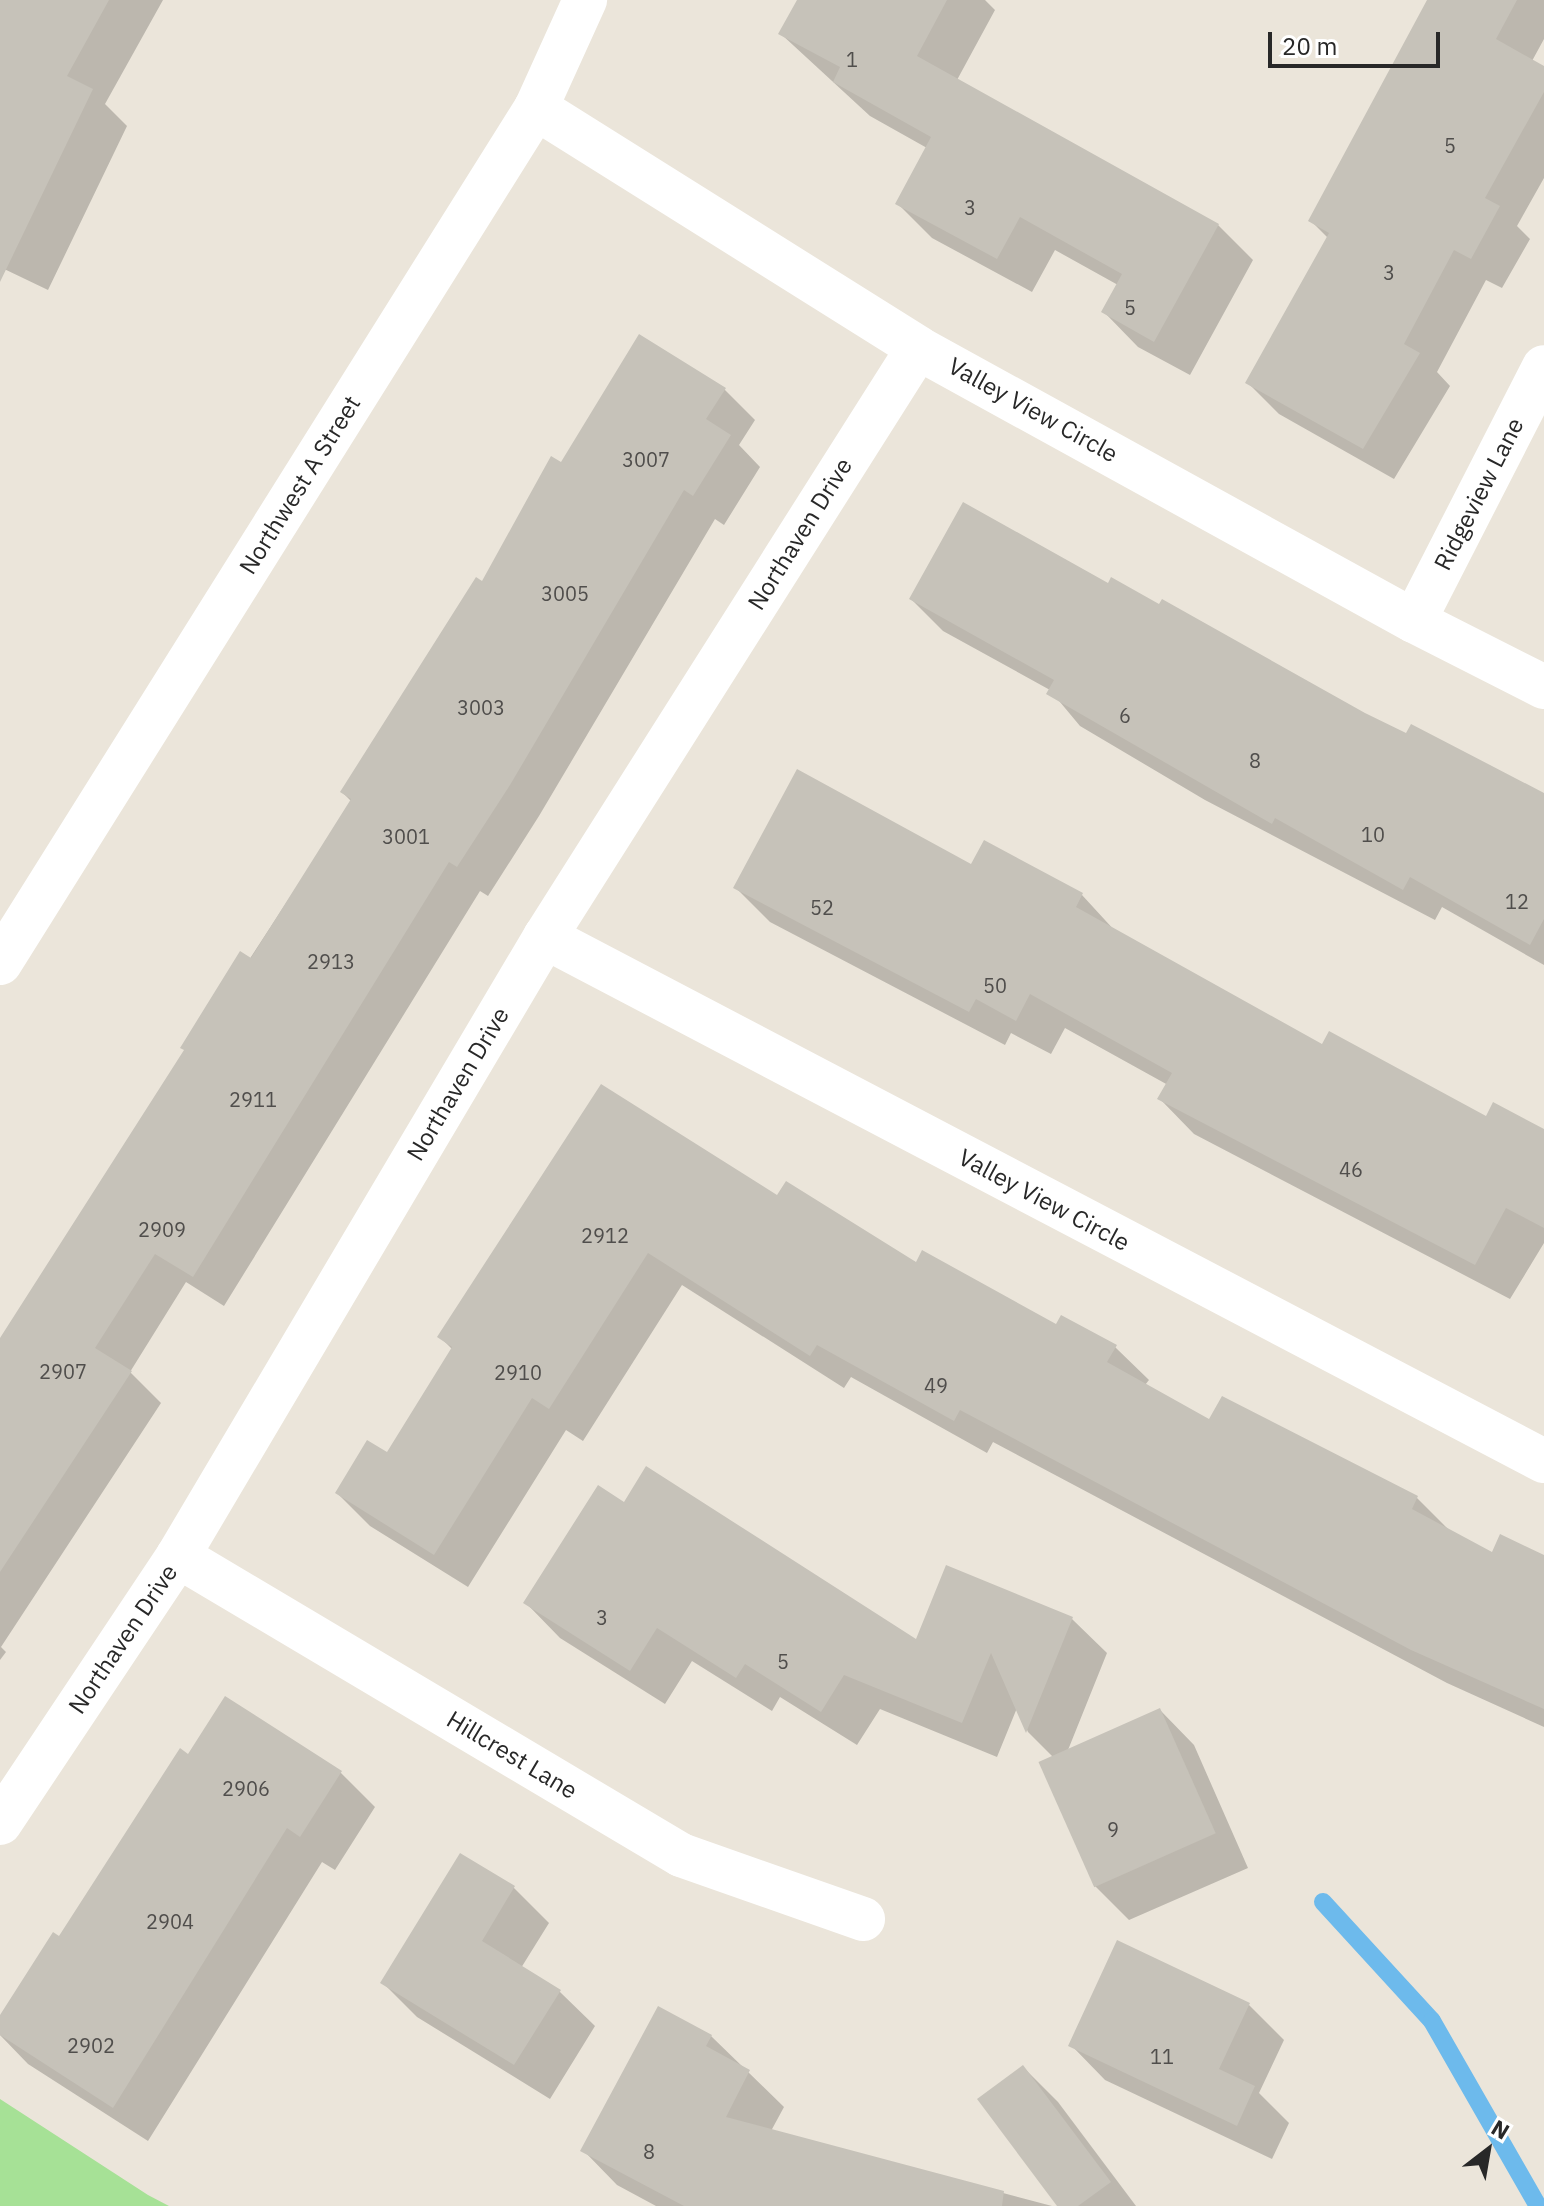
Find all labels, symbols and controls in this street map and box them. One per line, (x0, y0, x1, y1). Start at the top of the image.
scale bar (1272, 16, 1444, 66)
text: 20 m (1282, 30, 1337, 62)
house number: 1 (846, 47, 858, 71)
house number: 5 (1444, 133, 1456, 157)
house number: 3 (964, 195, 976, 219)
house number: 3 (1383, 260, 1395, 284)
house number: 5 (1124, 295, 1136, 319)
street label: Valley View Circle (943, 351, 1123, 469)
street label: Northwest A Street (233, 390, 367, 580)
street label: Ridgeview Lane (1428, 413, 1530, 575)
house number: 3007 (622, 447, 670, 471)
street label: Northaven Drive (742, 453, 858, 615)
house number: 3005 (541, 581, 589, 605)
house number: 3003 (457, 695, 505, 719)
house number: 6 (1119, 703, 1131, 727)
house number: 8 (1249, 748, 1261, 772)
house number: 10 (1361, 822, 1385, 846)
house number: 3001 (382, 824, 430, 848)
house number: 12 (1505, 889, 1529, 913)
house number: 52 (810, 895, 834, 919)
house number: 2913 (307, 949, 355, 973)
house number: 50 (983, 973, 1007, 997)
street label: Northaven Drive (401, 1002, 515, 1166)
house number: 2911 (229, 1087, 277, 1111)
street label: Valley View Circle (954, 1143, 1134, 1257)
house number: 46 (1339, 1157, 1363, 1181)
house number: 2909 (138, 1217, 186, 1241)
house number: 2912 (581, 1223, 629, 1247)
house number: 2907 (39, 1359, 87, 1383)
house number: 2910 (494, 1360, 542, 1384)
house number: 49 (924, 1373, 948, 1397)
street label: Northaven Drive (62, 1559, 184, 1719)
house number: 3 (596, 1605, 608, 1629)
house number: 5 (777, 1649, 789, 1673)
street label: Hillcrest Lane (442, 1705, 582, 1805)
house number: 2906 (222, 1776, 270, 1800)
house number: 9 (1107, 1817, 1119, 1841)
house number: 2904 (146, 1909, 194, 1933)
house number: 2902 (67, 2033, 115, 2057)
house number: 11 (1150, 2044, 1174, 2068)
north arrow (1448, 2110, 1528, 2190)
text: N (1486, 2112, 1515, 2146)
house number: 8 (643, 2139, 655, 2163)

